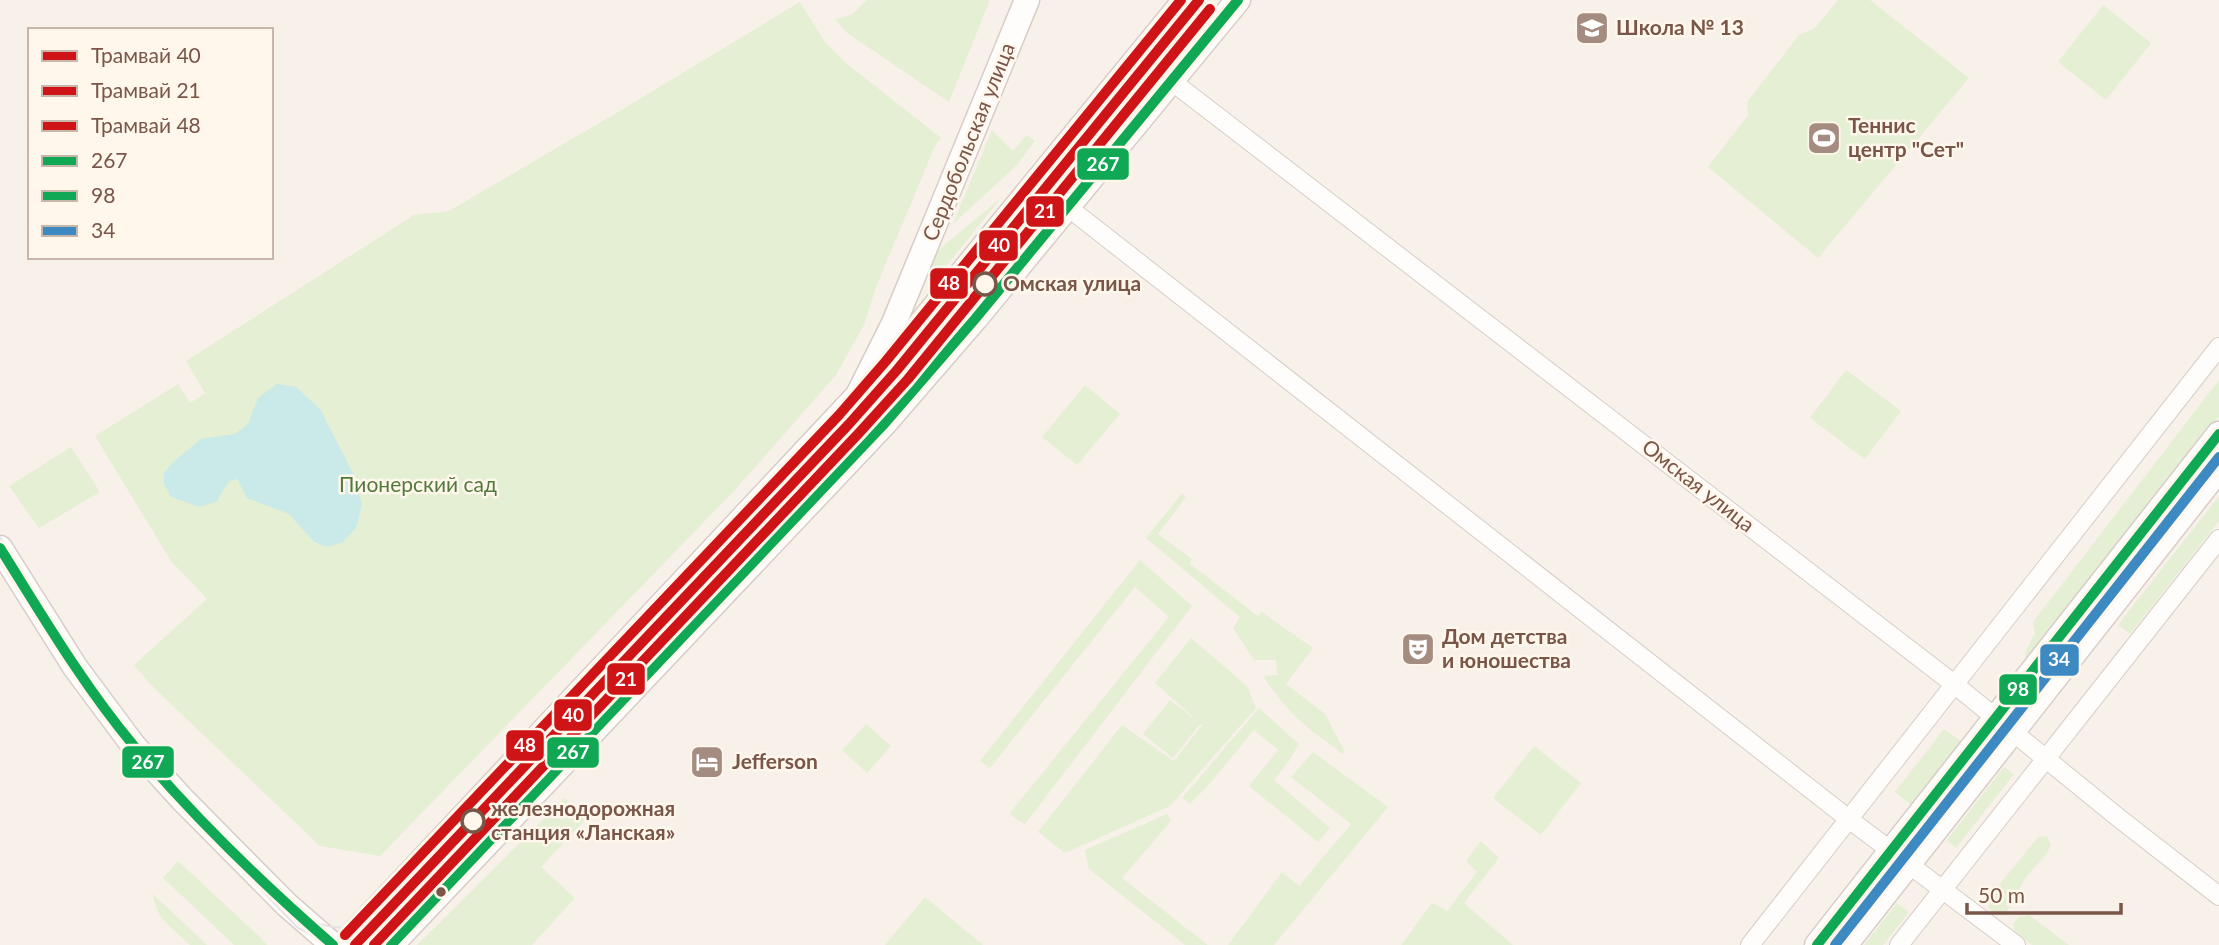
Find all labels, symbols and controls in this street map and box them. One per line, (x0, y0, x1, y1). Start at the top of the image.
school or university icon: Школа № 13 (1573, 9, 1611, 47)
place label: Школа № 13 (1616, 14, 1744, 39)
legend (28, 28, 273, 259)
street label: Сердобольская улица (916, 39, 1019, 244)
text: Трамвай 40 (91, 42, 201, 67)
text: Трамвай 21 (91, 77, 201, 102)
text: Трамвай 48 (91, 112, 201, 137)
place label: Теннис центр "Сет" (1848, 112, 1964, 161)
sports icon: Теннис центр "Сет" (1805, 119, 1843, 157)
text: 267 (91, 147, 128, 172)
line badge: 267 (1076, 147, 1130, 181)
text: 267 (1086, 152, 1120, 175)
text: 98 (91, 182, 115, 207)
line badge: 21 (1025, 195, 1065, 228)
text: 21 (1034, 199, 1056, 222)
text: 34 (91, 217, 115, 242)
line badge: 40 (978, 229, 1019, 262)
text: 40 (988, 233, 1010, 256)
line badge: 48 (929, 267, 969, 300)
place label: Омская улица (1003, 270, 1141, 295)
text: 48 (938, 271, 960, 294)
marker: Омская улица (973, 272, 997, 296)
street label: Омская улица (1638, 433, 1760, 536)
park label: Пионерский сад (339, 471, 497, 496)
place label: Дом детства и юношества (1442, 623, 1571, 672)
theatre icon: Дом детства и юношества (1399, 630, 1437, 668)
line badge: 34 (2039, 643, 2080, 677)
text: 34 (2048, 647, 2070, 670)
line badge: 21 (606, 662, 646, 696)
text: 21 (615, 667, 637, 690)
line badge: 98 (1998, 673, 2038, 706)
text: 98 (2007, 677, 2029, 700)
line badge: 40 (553, 698, 593, 732)
text: 40 (562, 703, 584, 726)
line badge: 48 (505, 729, 545, 762)
text: 48 (514, 733, 536, 756)
line badge: 267 (546, 736, 600, 769)
text: 267 (556, 740, 590, 763)
hotel icon: Jefferson (688, 743, 726, 781)
line badge: 267 (121, 745, 175, 779)
place label: Jefferson (732, 748, 818, 773)
text: 267 (131, 750, 165, 773)
place label: железнодорожная станция «Ланская» (491, 795, 675, 844)
marker: железнодорожная станция «Ланская» (461, 809, 485, 833)
scale bar (1967, 872, 2121, 916)
text: 50 m (1978, 882, 2025, 907)
unlabelled marker (434, 885, 448, 899)

